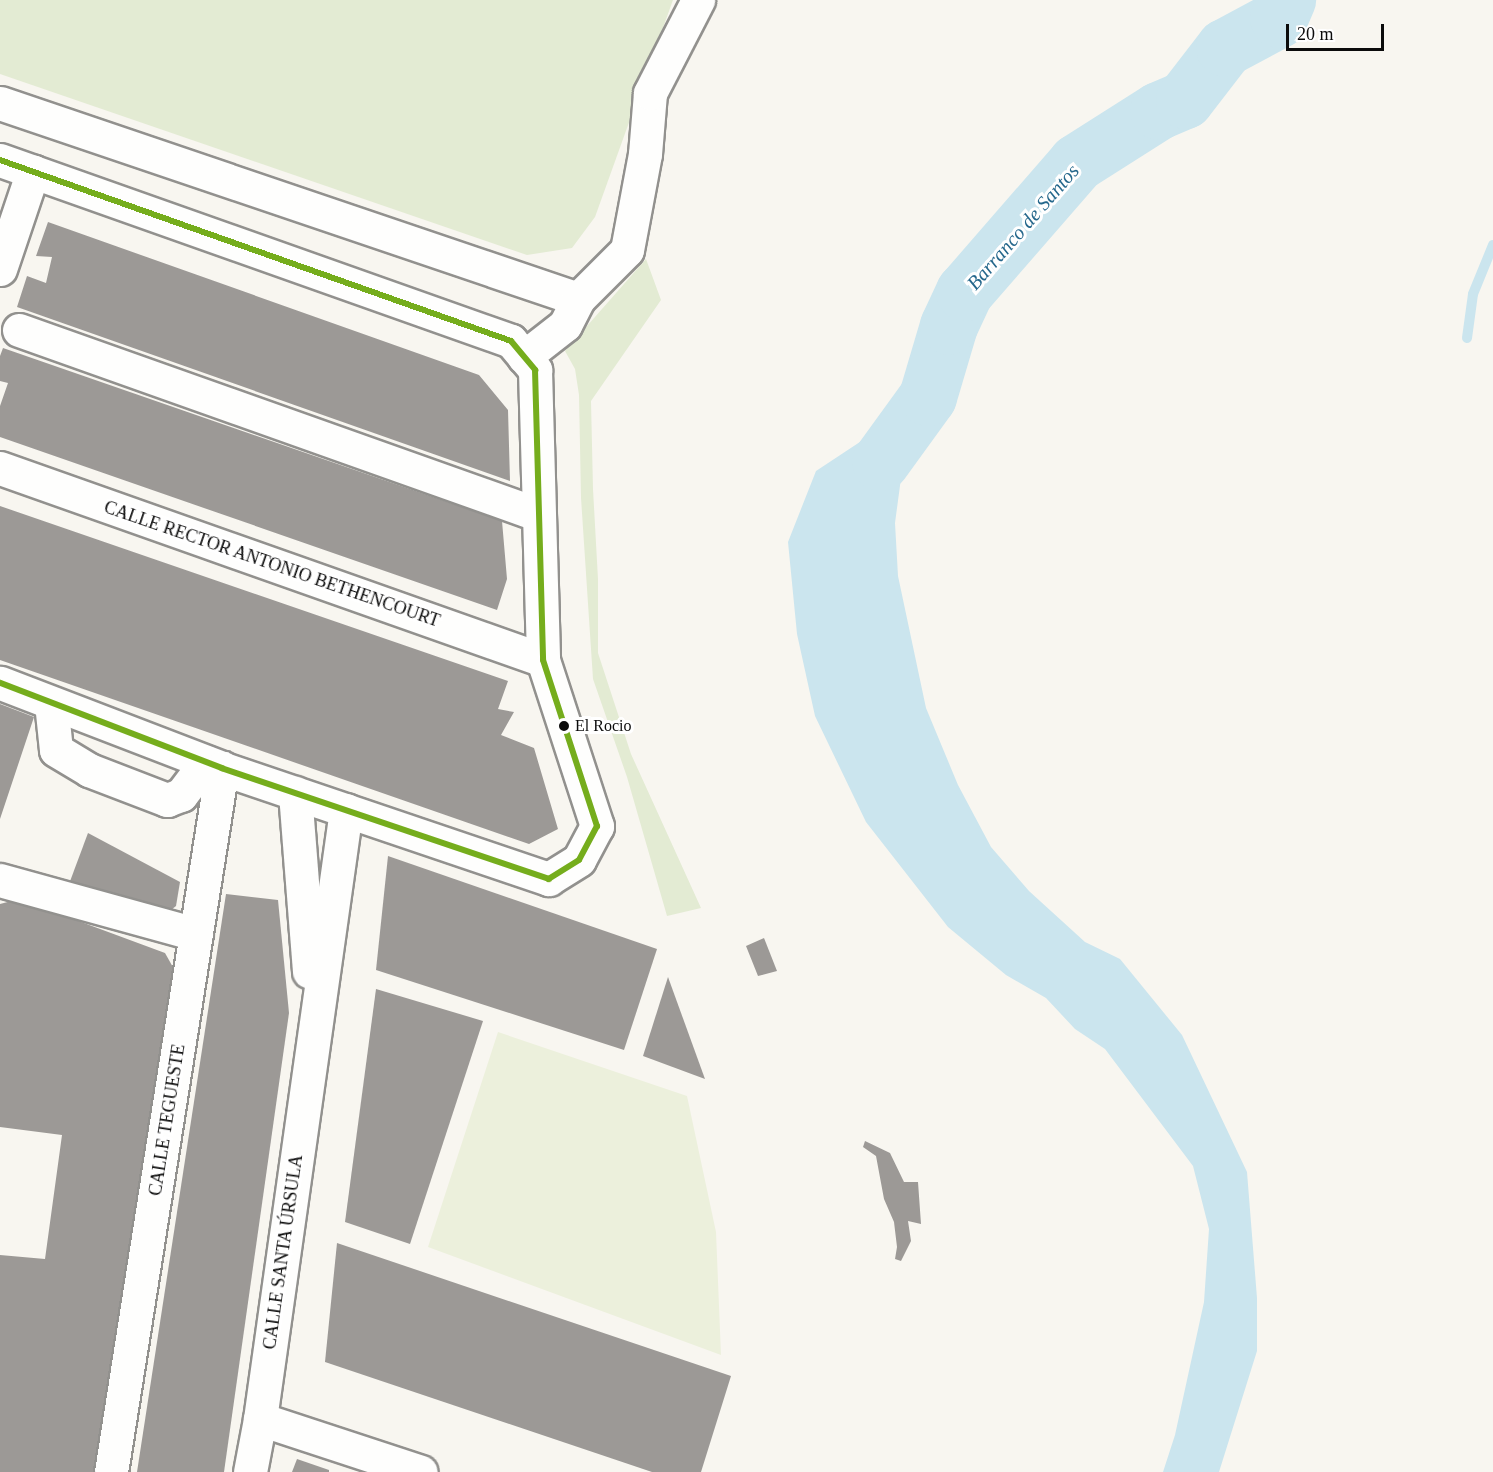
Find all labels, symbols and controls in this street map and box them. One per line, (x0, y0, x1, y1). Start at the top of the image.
scale bar (1289, 12, 1386, 50)
text: 20 m (1297, 24, 1334, 44)
water label: Barranco de Santos (962, 159, 1084, 295)
street label: CALLE RECTOR ANTONIO BETHENCOURT (101, 496, 443, 632)
place label: El Rocio (575, 716, 631, 736)
marker: El Rocio (558, 720, 570, 732)
street label: CALLE TEGUESTE (144, 1043, 190, 1197)
street label: CALLE SANTA ÚRSULA (259, 1153, 307, 1351)

